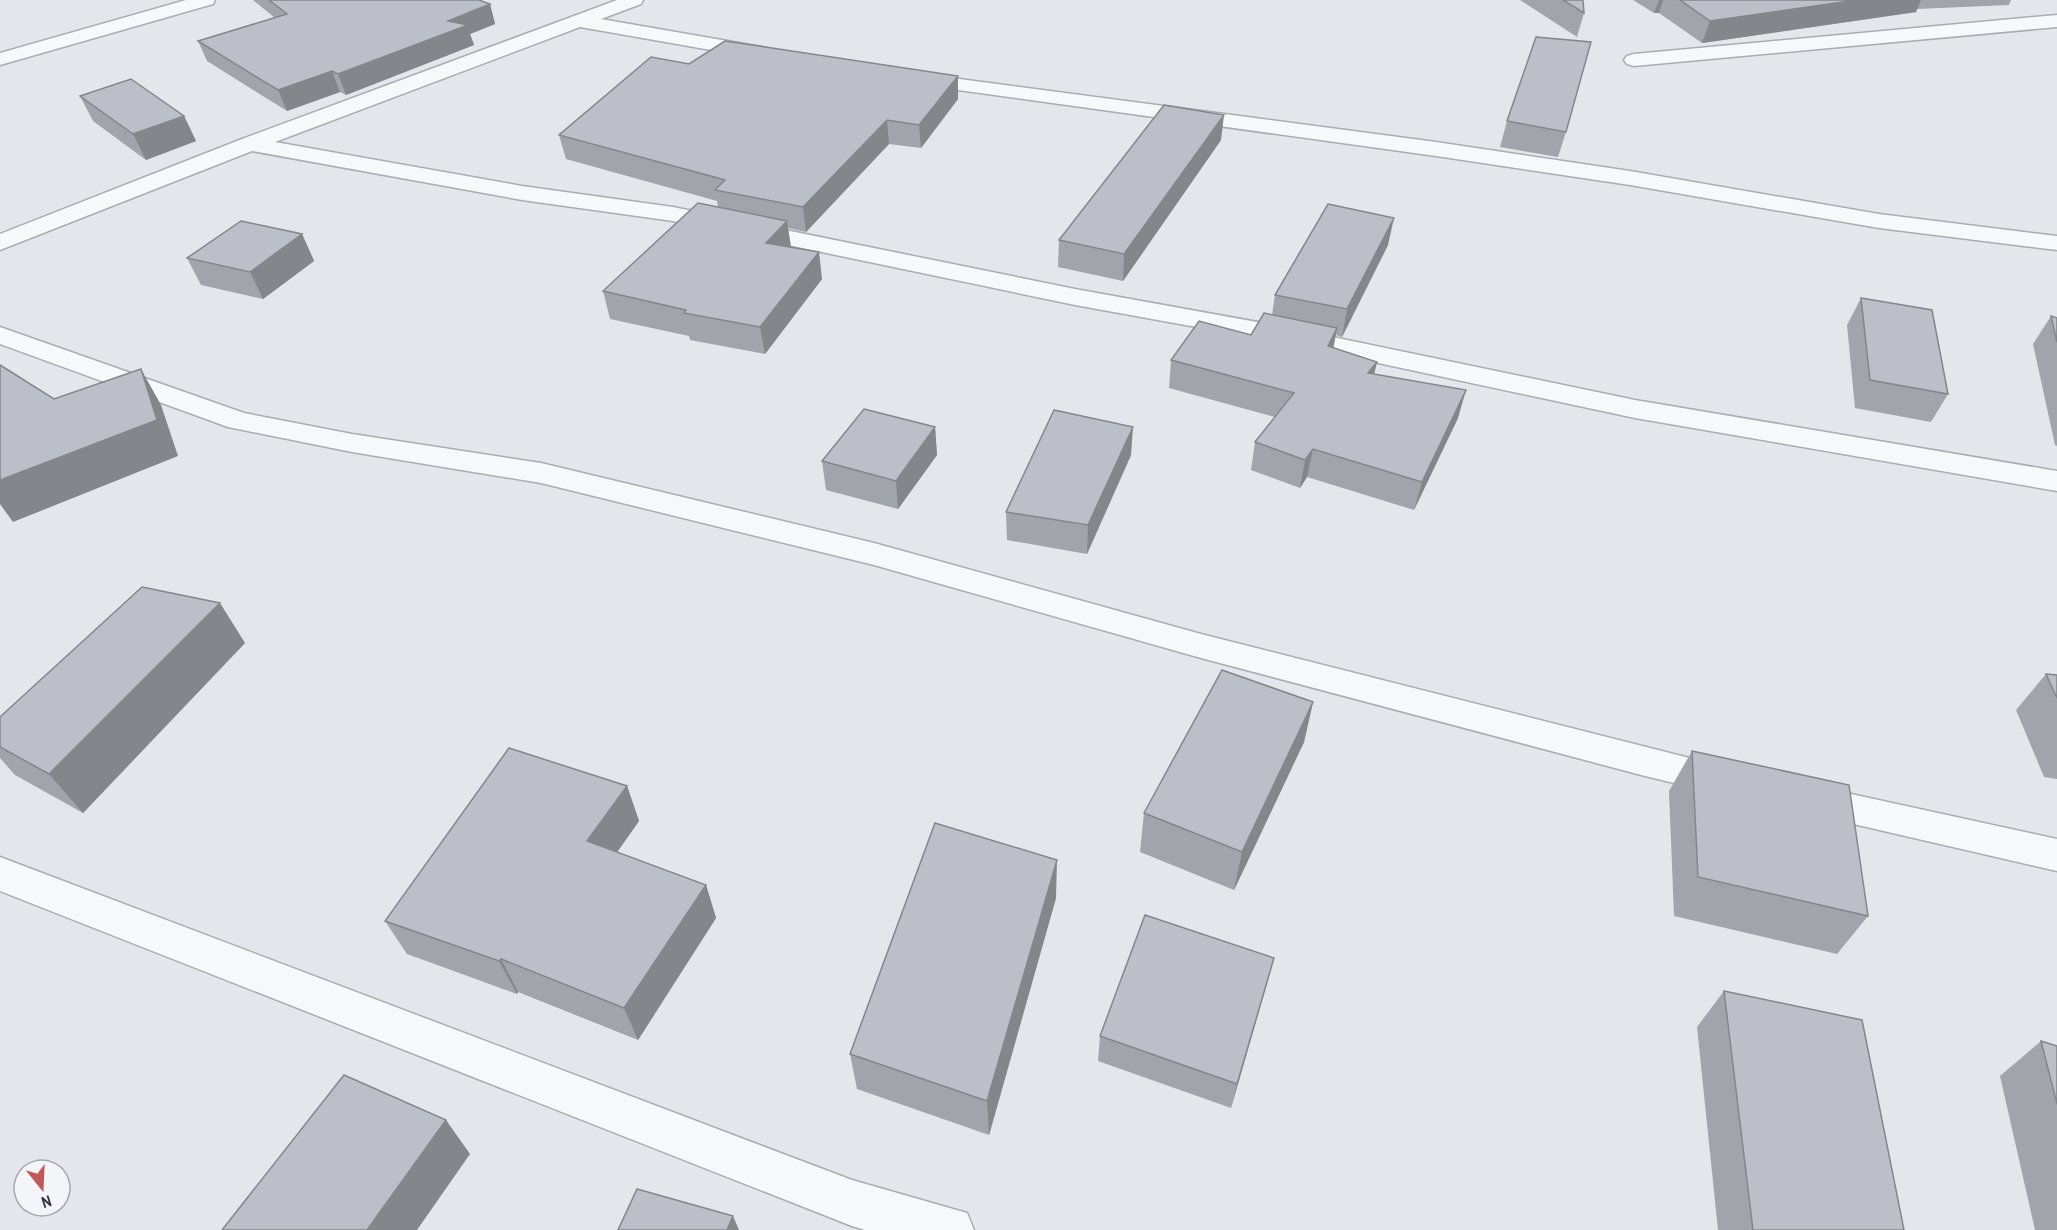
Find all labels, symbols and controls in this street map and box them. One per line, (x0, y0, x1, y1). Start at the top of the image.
north arrow (12, 1158, 72, 1218)
text: N (39, 1190, 55, 1214)

